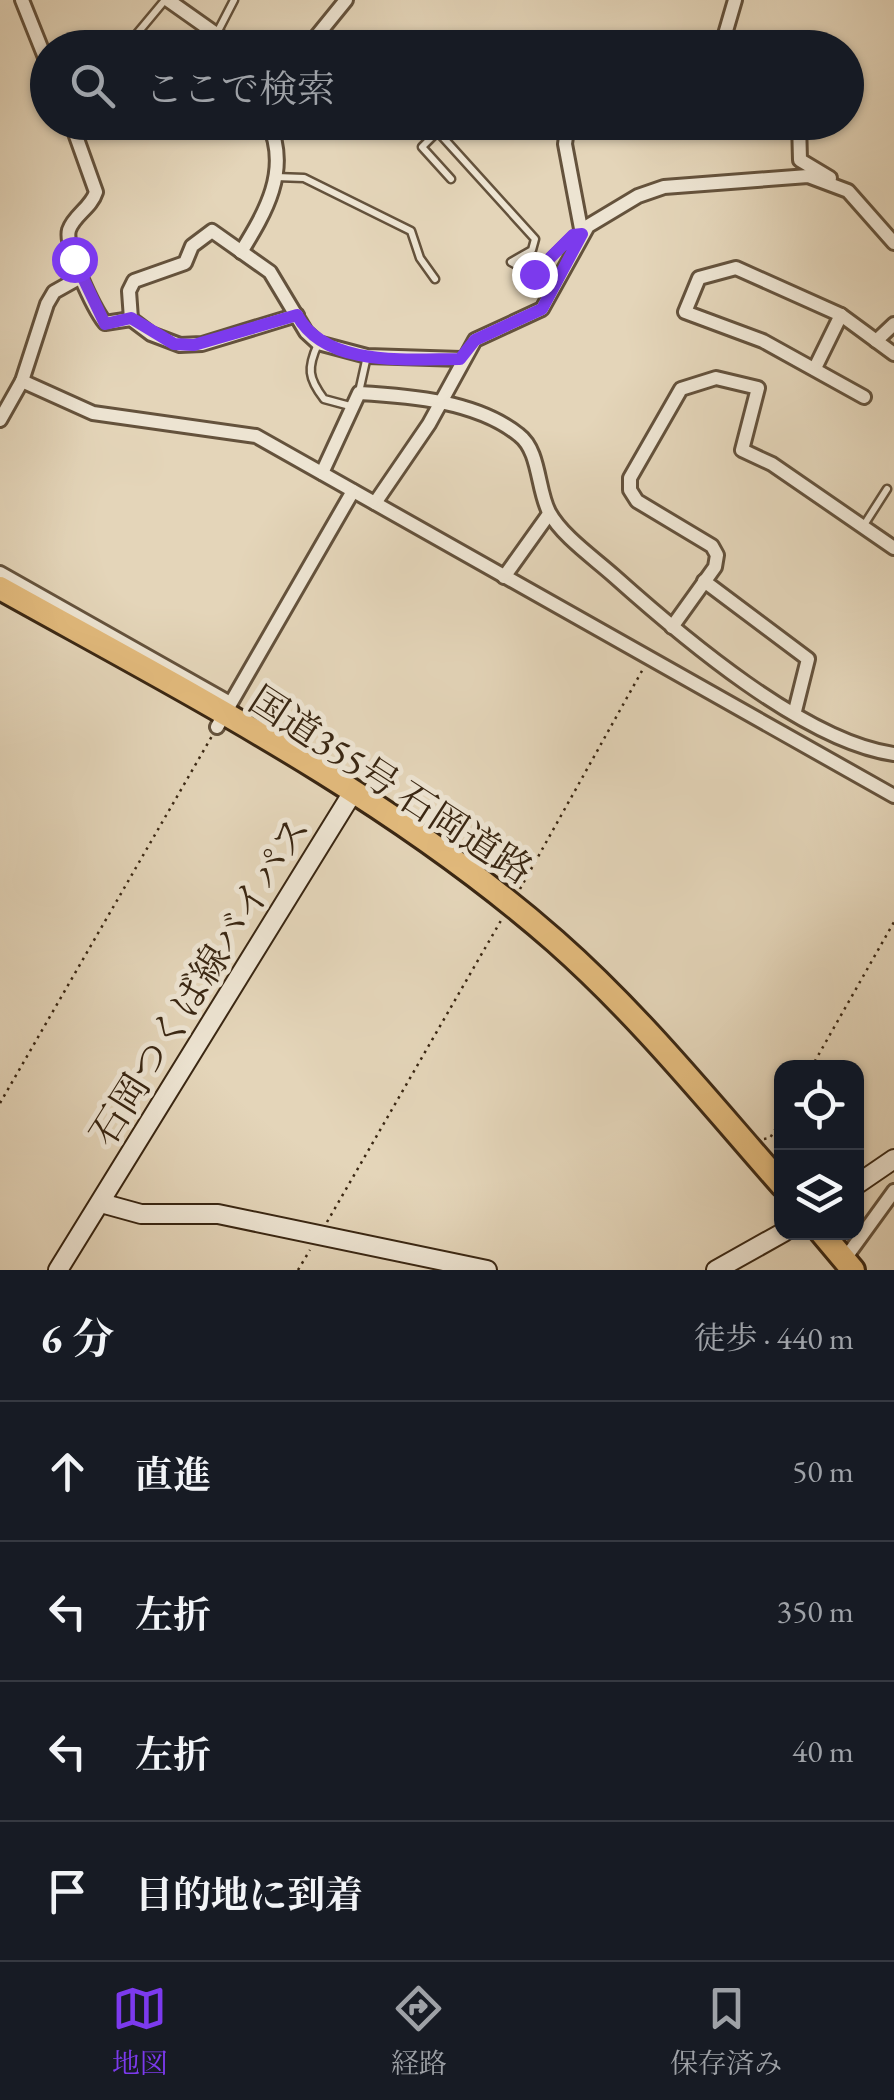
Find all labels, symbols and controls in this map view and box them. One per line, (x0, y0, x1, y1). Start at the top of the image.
search box (30, 30, 864, 140)
icon: search (65, 58, 120, 113)
text: ここで検索 (145, 64, 335, 113)
route start (52, 237, 98, 283)
route end (512, 252, 558, 298)
street label: 国道355号 石岡道路 (240, 675, 542, 895)
street label: 石岡つくば線バイパス (78, 807, 321, 1155)
map controls (774, 1060, 864, 1240)
button: locate (774, 1060, 864, 1150)
button: layers (774, 1150, 864, 1240)
text: 6 分 (40, 1311, 114, 1366)
text: 徒歩 · 440 m (693, 1317, 854, 1359)
icon: ahead (40, 1444, 95, 1499)
text: 直進 (135, 1450, 211, 1499)
text: 50 m (792, 1450, 854, 1492)
icon: left (40, 1584, 95, 1639)
text: 左折 (135, 1590, 211, 1639)
text: 350 m (777, 1590, 854, 1632)
icon: left (40, 1724, 95, 1779)
text: 左折 (135, 1730, 211, 1779)
text: 40 m (792, 1730, 854, 1772)
icon: arrive (40, 1864, 95, 1919)
text: 目的地に到着 (135, 1870, 363, 1919)
tab: 地図 (112, 1981, 168, 2081)
tab: 経路 (391, 1981, 447, 2081)
tab: 保存済み (670, 1981, 782, 2081)

